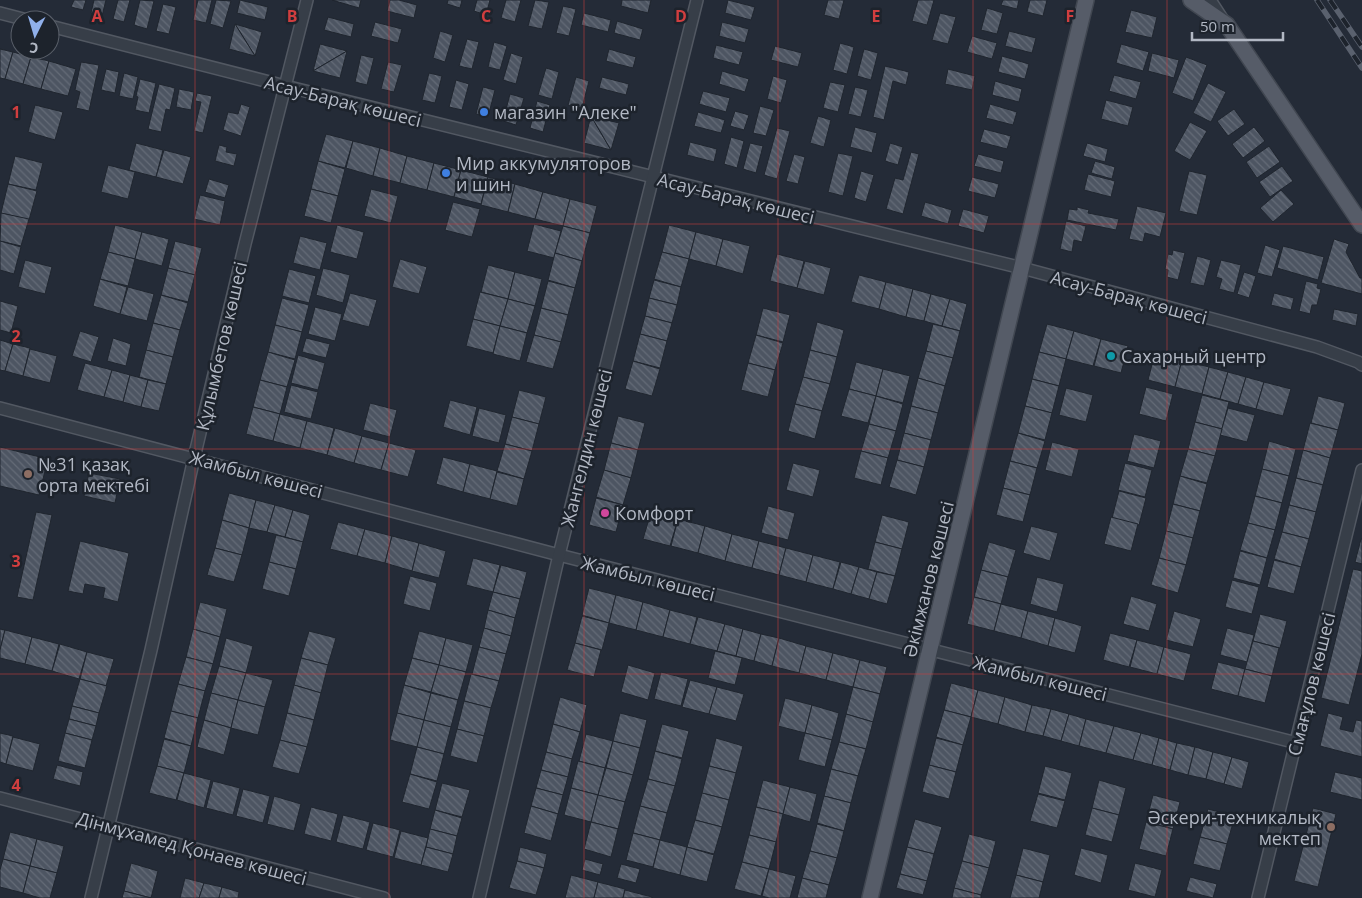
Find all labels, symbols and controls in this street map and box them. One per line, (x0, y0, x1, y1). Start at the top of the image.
text: A (91, 5, 103, 27)
text: B (287, 5, 297, 27)
text: C (481, 5, 491, 27)
text: D (675, 5, 687, 27)
text: E (872, 5, 881, 27)
text: F (1066, 5, 1074, 27)
north arrow (10, 10, 60, 60)
scale bar (1192, 10, 1283, 42)
text: 50 m (1200, 16, 1235, 36)
text: С (28, 39, 39, 58)
street label: Асау-Барақ көшесі (262, 70, 424, 132)
place label: магазин "Алеке" (494, 100, 637, 124)
text: 1 (11, 101, 21, 123)
marker: магазин "Алеке" (478, 106, 490, 118)
place label: Мир аккумуляторов и шин (456, 151, 631, 196)
marker: Мир аккумуляторов и шин (440, 167, 452, 179)
street label: Асау-Барақ көшесі (655, 167, 817, 229)
street label: Құлымбетов көшесі (190, 259, 252, 433)
street label: Асау-Барақ көшесі (1048, 265, 1210, 329)
text: 2 (11, 325, 21, 347)
place label: Сахарный центр (1121, 344, 1266, 368)
marker: Сахарный центр (1105, 350, 1117, 362)
street label: Жангелдин көшесі (555, 367, 617, 529)
street label: Жамбыл көшесі (187, 445, 325, 503)
place label: №31 қазақ орта мектебі (38, 452, 149, 497)
marker: №31 қазақ орта мектебі (22, 468, 34, 480)
street label: Әкімжанов көшесі (897, 498, 959, 660)
place label: Комфорт (615, 501, 694, 525)
marker: Комфорт (599, 507, 611, 519)
text: 3 (11, 550, 21, 572)
street label: Жамбыл көшесі (578, 550, 718, 606)
street label: Смағұлов көшесі (1282, 610, 1340, 758)
street label: Жамбыл көшесі (970, 650, 1110, 706)
text: 4 (11, 774, 21, 796)
place label: Әскери-техникалық мектеп (1147, 805, 1321, 850)
street label: Дінмұхамед Қонаев көшесі (74, 806, 310, 890)
marker: Әскери-техникалық мектеп (1325, 821, 1337, 833)

